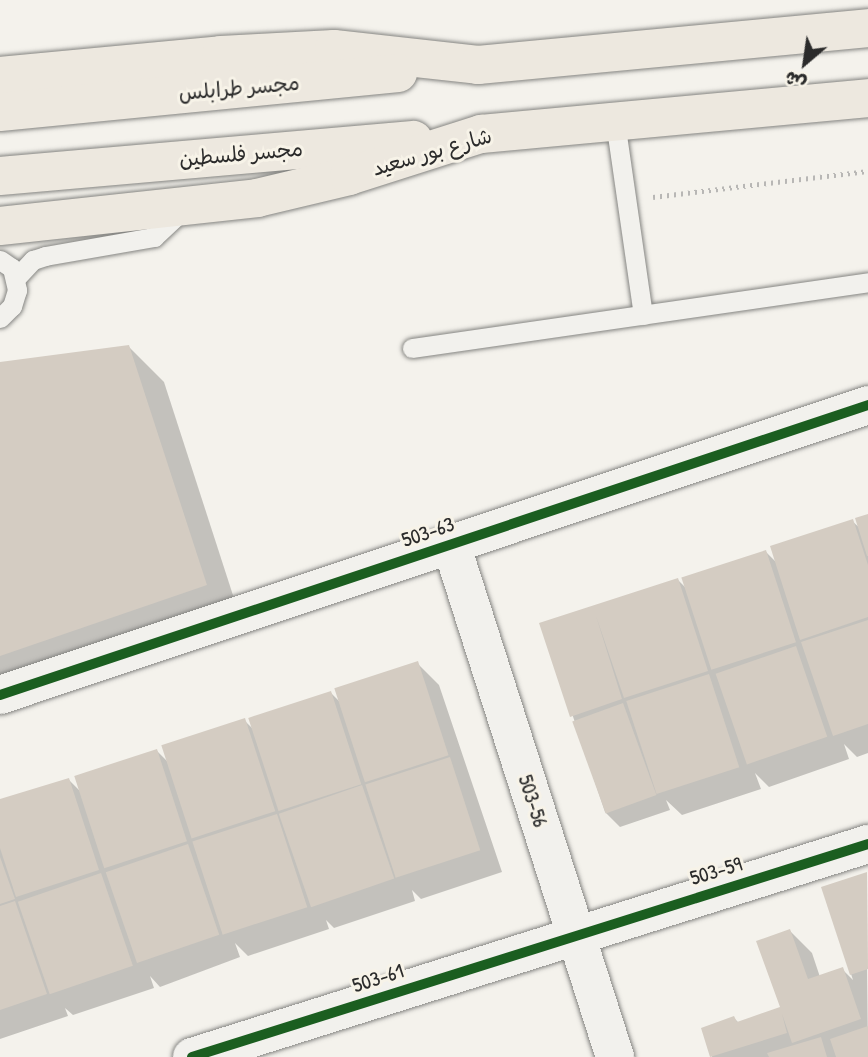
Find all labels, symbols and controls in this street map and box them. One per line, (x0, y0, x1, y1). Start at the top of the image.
north arrow (770, 28, 840, 98)
text: ش (779, 65, 810, 98)
street label: مجسر طرابلس (178, 70, 300, 106)
street label: شارع بور سعيد (369, 123, 495, 181)
street label: مجسر فلسطين (178, 136, 304, 172)
street label: 503-63 (398, 511, 458, 553)
street label: 503-56 (513, 772, 553, 830)
street label: 503-59 (687, 851, 745, 891)
street label: 503-61 (349, 958, 407, 998)

